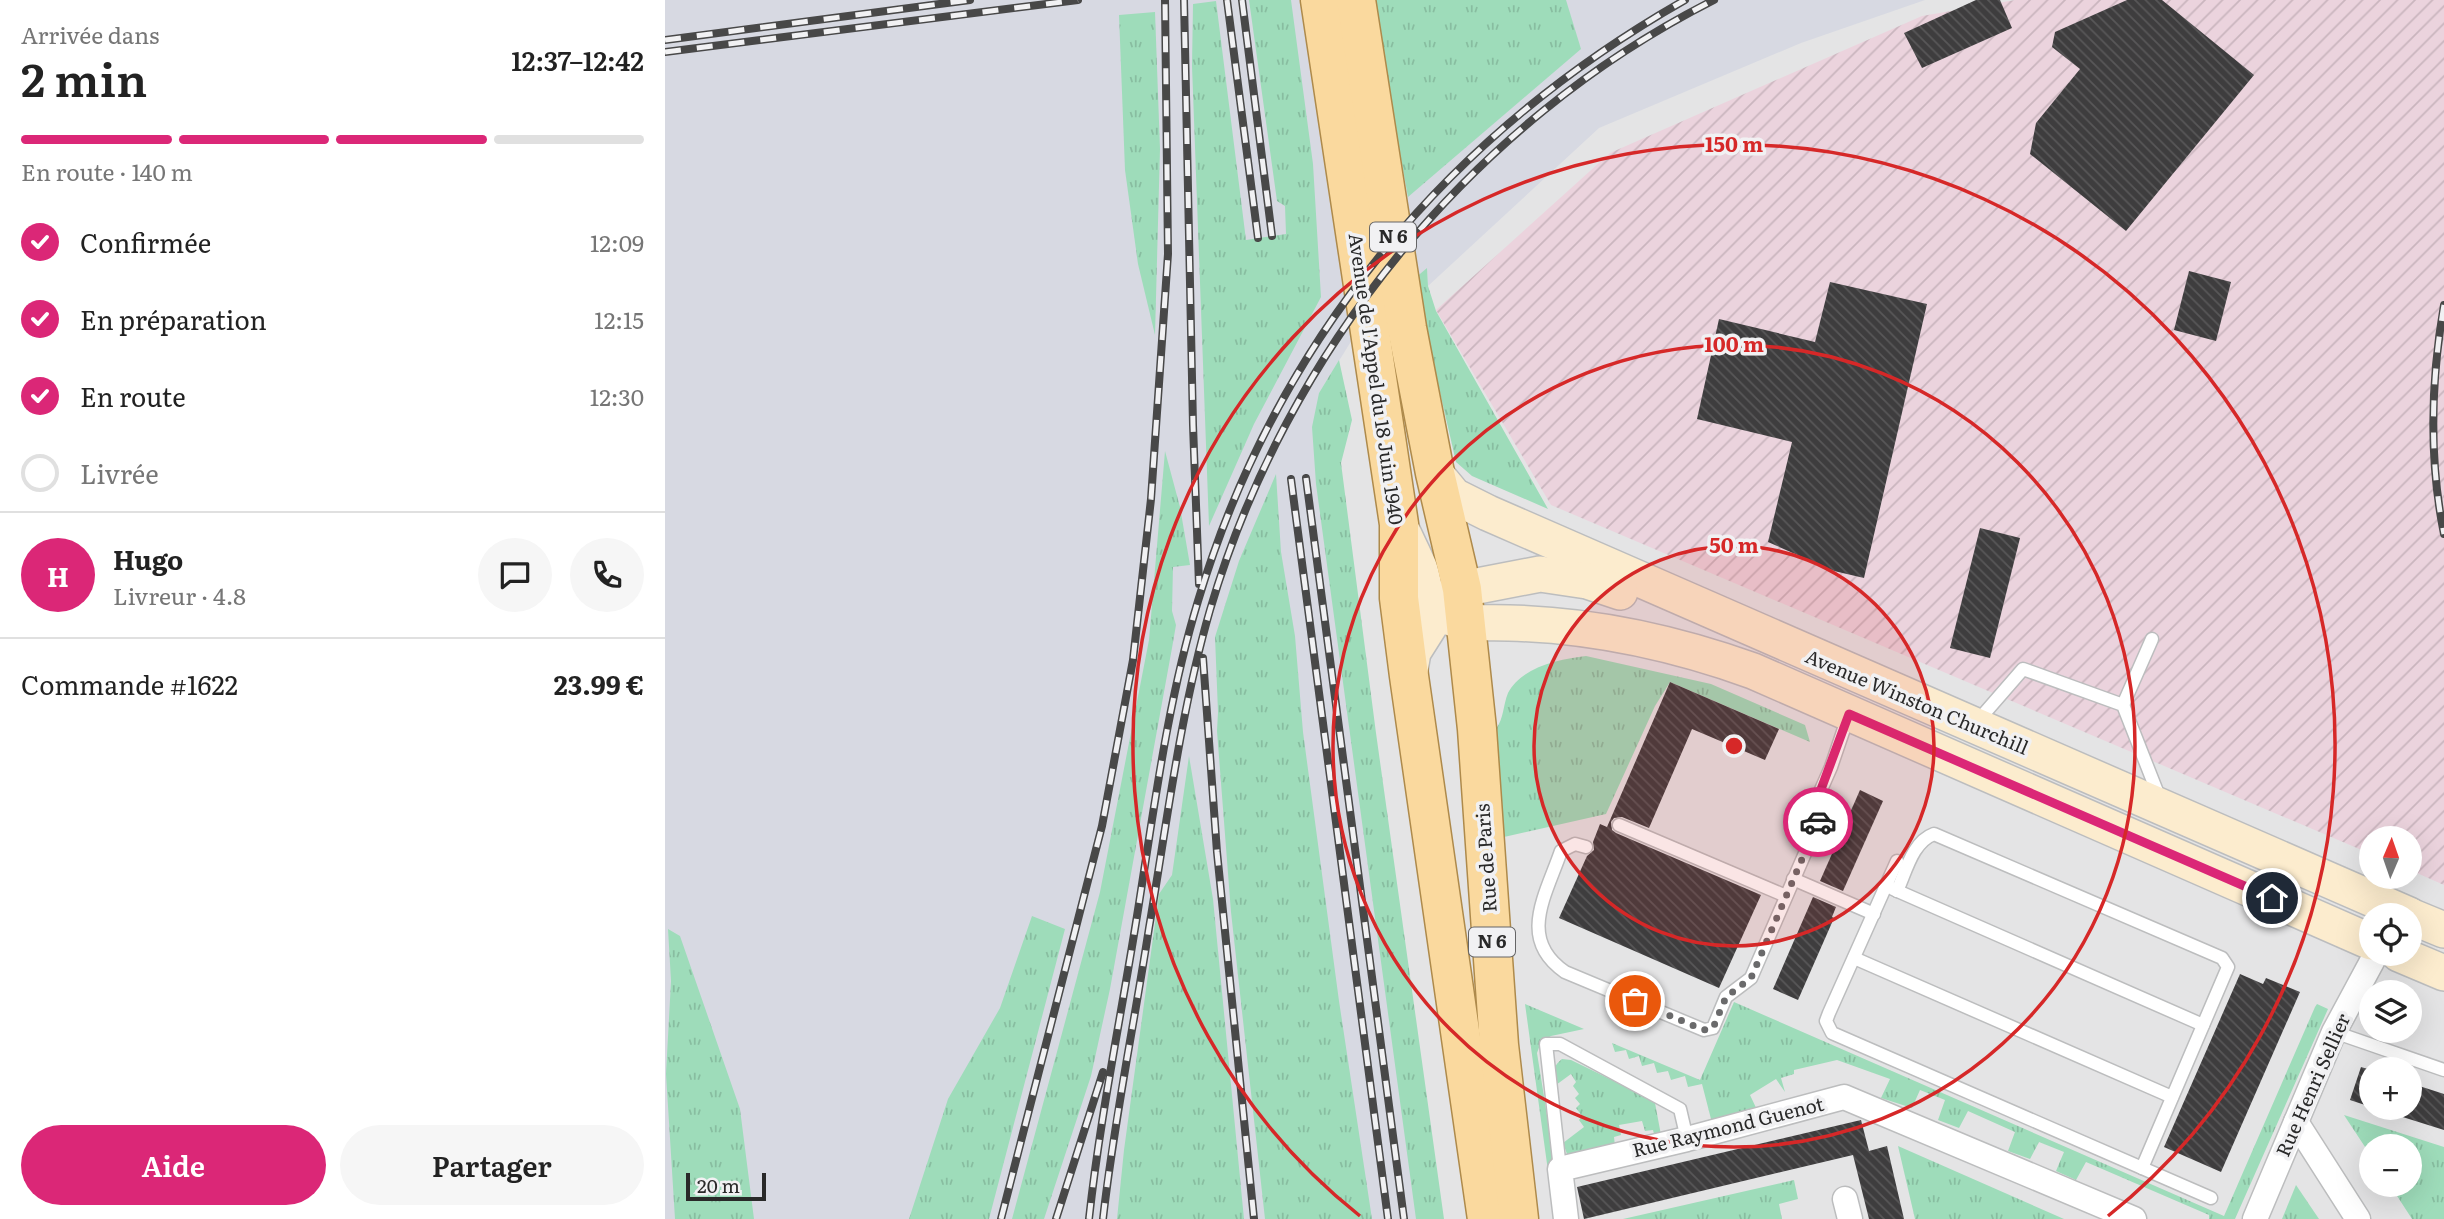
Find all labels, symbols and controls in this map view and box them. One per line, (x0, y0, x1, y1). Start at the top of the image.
text: Arrivée dans (21, 17, 159, 51)
text: 12:37–12:42 (511, 40, 644, 79)
text: 2 min (21, 43, 147, 111)
text: 150 m (1705, 127, 1763, 158)
text: En route · 140 m (21, 154, 193, 188)
text: Confirmée (80, 222, 211, 261)
road number: N 6 (1370, 222, 1416, 251)
icon: check (21, 223, 59, 261)
text: 12:09 (590, 225, 644, 259)
street label: Avenue de l'Appel du 18 Juin 1940 (1343, 231, 1411, 527)
text: En préparation (80, 299, 267, 338)
icon: check (21, 300, 59, 338)
text: 12:15 (594, 302, 644, 336)
text: 100 m (1704, 327, 1764, 358)
text: En route (80, 376, 186, 415)
icon: check (21, 377, 59, 415)
text: 12:30 (590, 379, 644, 413)
text: Livrée (80, 453, 159, 492)
text: 50 m (1709, 528, 1759, 559)
button: chat (478, 538, 552, 612)
button: phone (570, 538, 644, 612)
text: Hugo (113, 539, 183, 578)
text: H (47, 556, 69, 595)
text: Livreur · 4.8 (113, 578, 246, 612)
street label: Avenue Winston Churchill (1801, 641, 2033, 761)
text: Commande #1622 (21, 664, 238, 703)
text: 23.99 € (554, 664, 644, 703)
centre of rings (1722, 734, 1746, 758)
courier (1783, 787, 1853, 857)
street label: Rue de Paris (1467, 802, 1503, 913)
icon: car (1799, 803, 1837, 841)
north arrow (2359, 826, 2422, 889)
map controls (2359, 826, 2422, 1197)
pin (2242, 868, 2302, 928)
icon: home (2253, 879, 2291, 917)
button: locate (2359, 903, 2422, 966)
road number: N 6 (1469, 928, 1515, 957)
pin (1605, 971, 1665, 1031)
button: layers (2359, 980, 2422, 1043)
icon: bag (1616, 982, 1654, 1020)
street label: Rue Henri Sellier (2268, 1008, 2356, 1161)
button: + (2359, 1057, 2422, 1120)
street label: Rue Raymond Guenot (1629, 1089, 1827, 1163)
button: Aide (21, 1125, 326, 1205)
button: Partager (340, 1125, 644, 1205)
button: − (2359, 1134, 2422, 1197)
scale bar (686, 1170, 767, 1202)
text: 20 m (697, 1171, 740, 1199)

